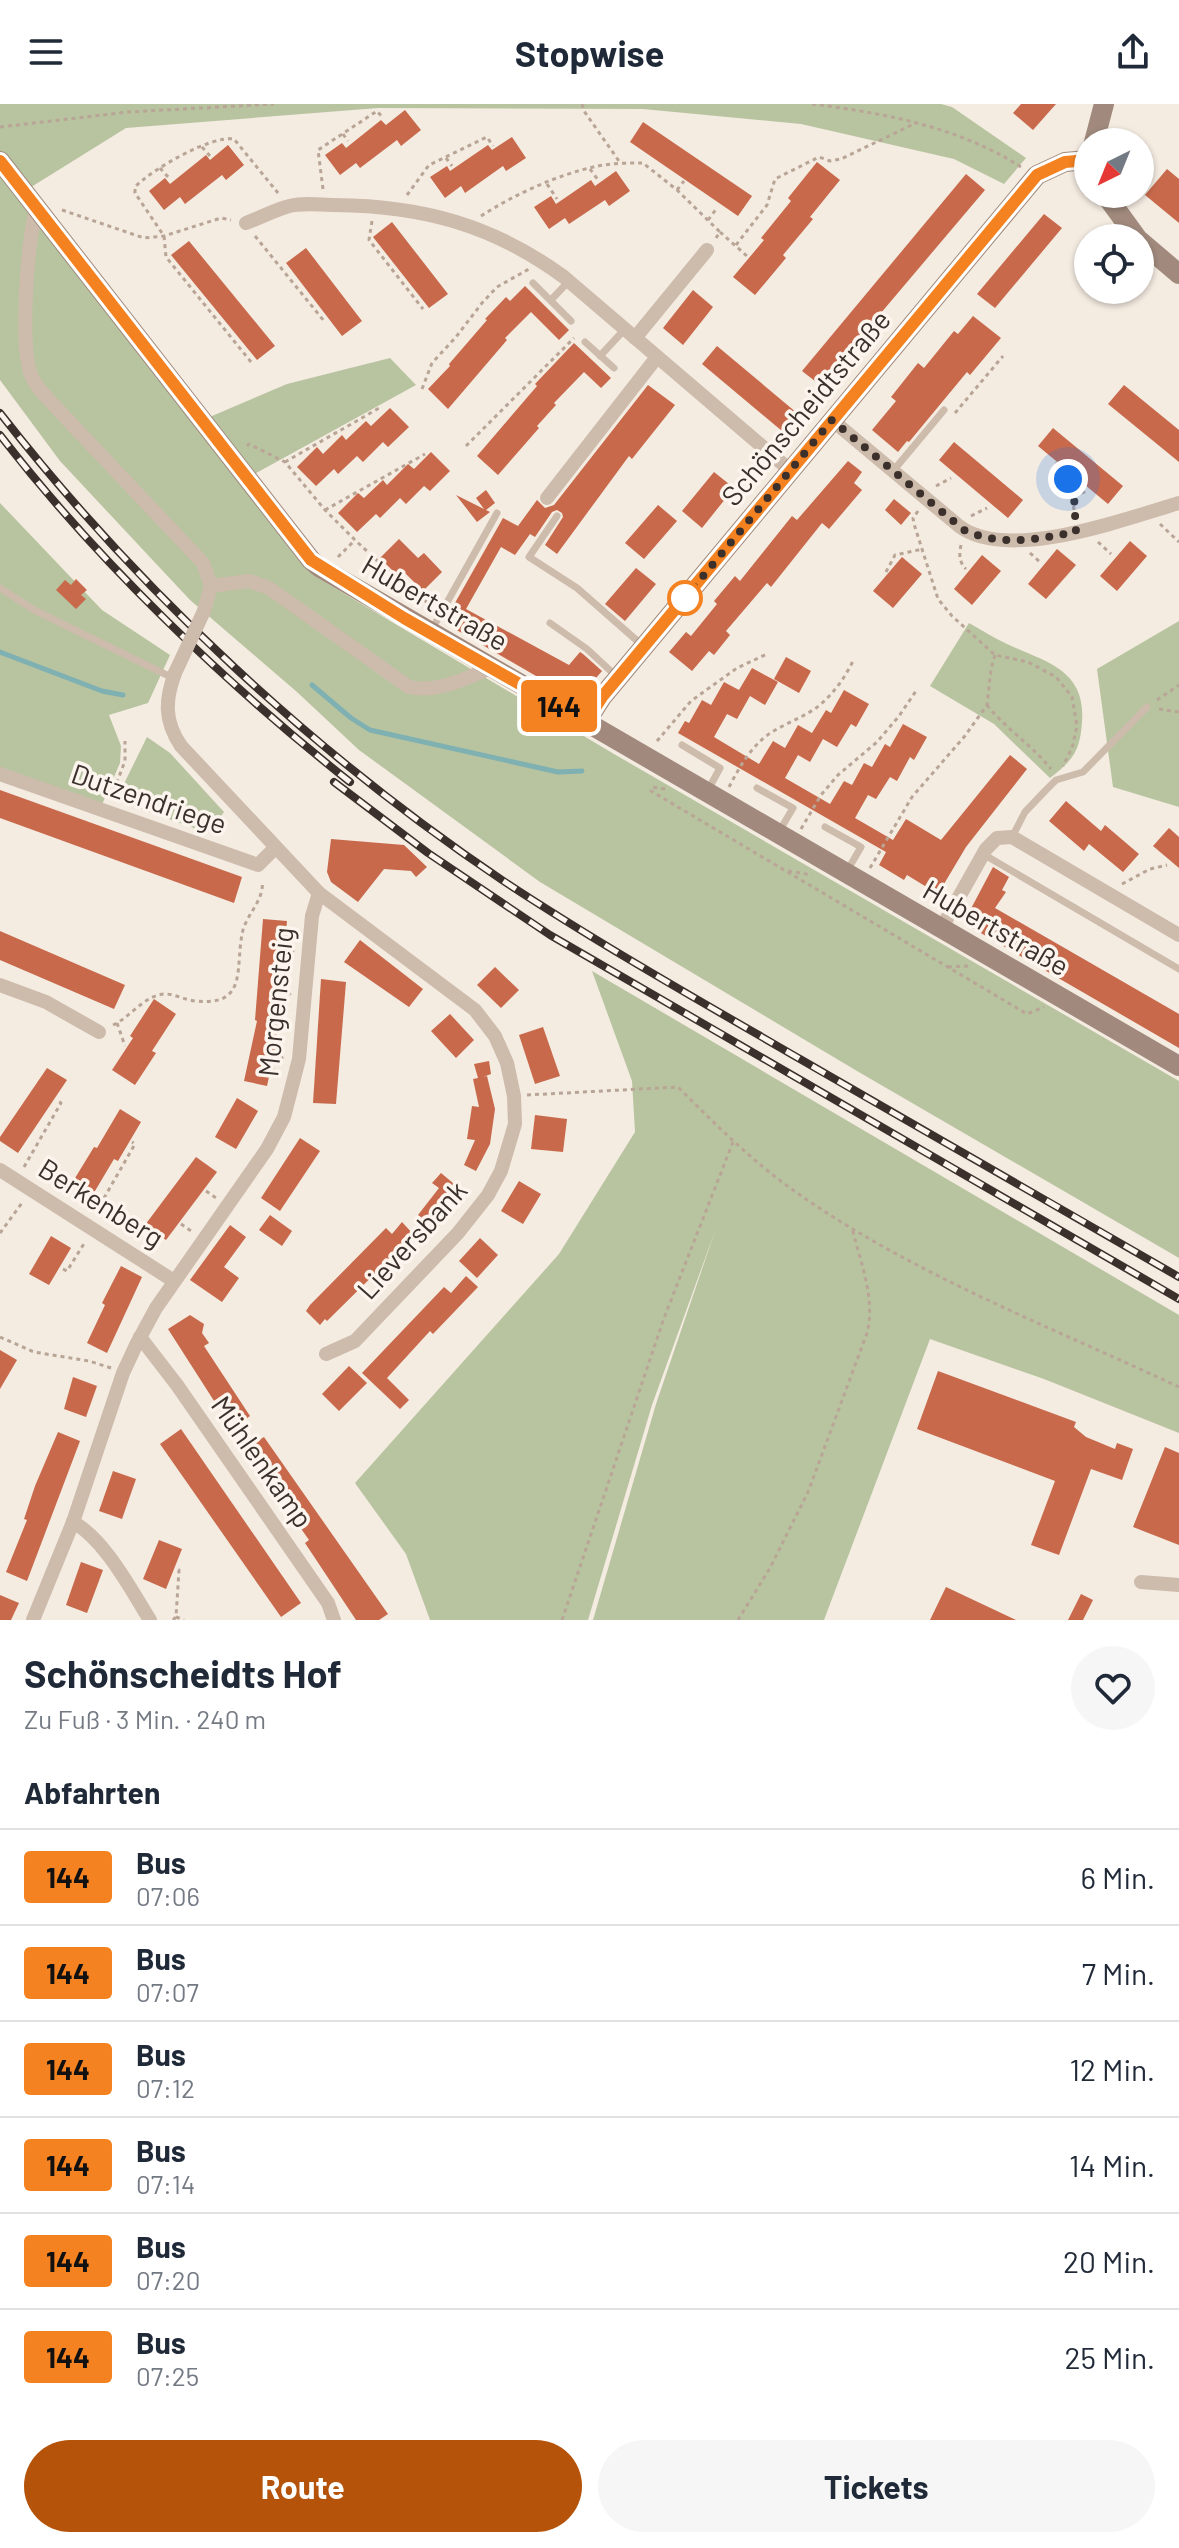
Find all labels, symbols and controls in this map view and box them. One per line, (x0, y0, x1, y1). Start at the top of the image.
icon: menu (24, 30, 68, 74)
icon: share (1111, 30, 1155, 74)
text: Stopwise (515, 31, 664, 74)
north arrow (1074, 128, 1154, 208)
map controls (1074, 128, 1154, 304)
button: locate (1074, 224, 1154, 304)
street label: Schönscheidtstraße (713, 303, 897, 512)
your location (1048, 459, 1088, 499)
street label: Hubertstraße (357, 547, 514, 658)
unlabelled marker (668, 581, 702, 615)
line badge: 144 (513, 680, 605, 732)
text: 144 (537, 689, 581, 723)
street label: Dutzendriege (67, 756, 231, 840)
street label: Hubertstraße (918, 872, 1075, 983)
street label: Morgensteig (250, 925, 300, 1078)
street label: Berkenberg (33, 1150, 170, 1254)
street label: Lieversbank (349, 1173, 473, 1306)
street label: Mühlenkamp (205, 1389, 321, 1534)
button: heart (1071, 1646, 1155, 1730)
text: Schönscheidts Hof (24, 1650, 342, 1696)
text: Zu Fuß · 3 Min. · 240 m (24, 1703, 266, 1734)
text: Abfahrten (24, 1774, 160, 1810)
text: Bus (136, 1844, 186, 1880)
text: 6 Min. (1081, 1859, 1155, 1895)
text: 144 (46, 1860, 90, 1894)
text: 07:06 (136, 1880, 200, 1911)
text: Bus (136, 1940, 186, 1976)
text: 7 Min. (1082, 1955, 1155, 1991)
text: 144 (46, 1956, 90, 1990)
text: 07:07 (136, 1976, 199, 2007)
text: Bus (136, 2036, 186, 2072)
text: 12 Min. (1069, 2051, 1155, 2087)
text: 144 (46, 2052, 90, 2086)
text: 07:12 (136, 2072, 195, 2103)
text: Bus (136, 2132, 186, 2168)
text: 14 Min. (1069, 2147, 1155, 2183)
text: 144 (46, 2148, 90, 2182)
text: 07:14 (136, 2168, 195, 2199)
text: Bus (136, 2228, 186, 2264)
text: 20 Min. (1063, 2243, 1155, 2279)
text: 144 (46, 2244, 90, 2278)
text: 07:20 (136, 2264, 200, 2295)
text: Bus (136, 2324, 186, 2360)
text: 25 Min. (1065, 2339, 1155, 2375)
text: 144 (46, 2340, 90, 2374)
text: 07:25 (136, 2360, 199, 2391)
button: Route (24, 2440, 582, 2532)
button: Tickets (598, 2440, 1155, 2532)

